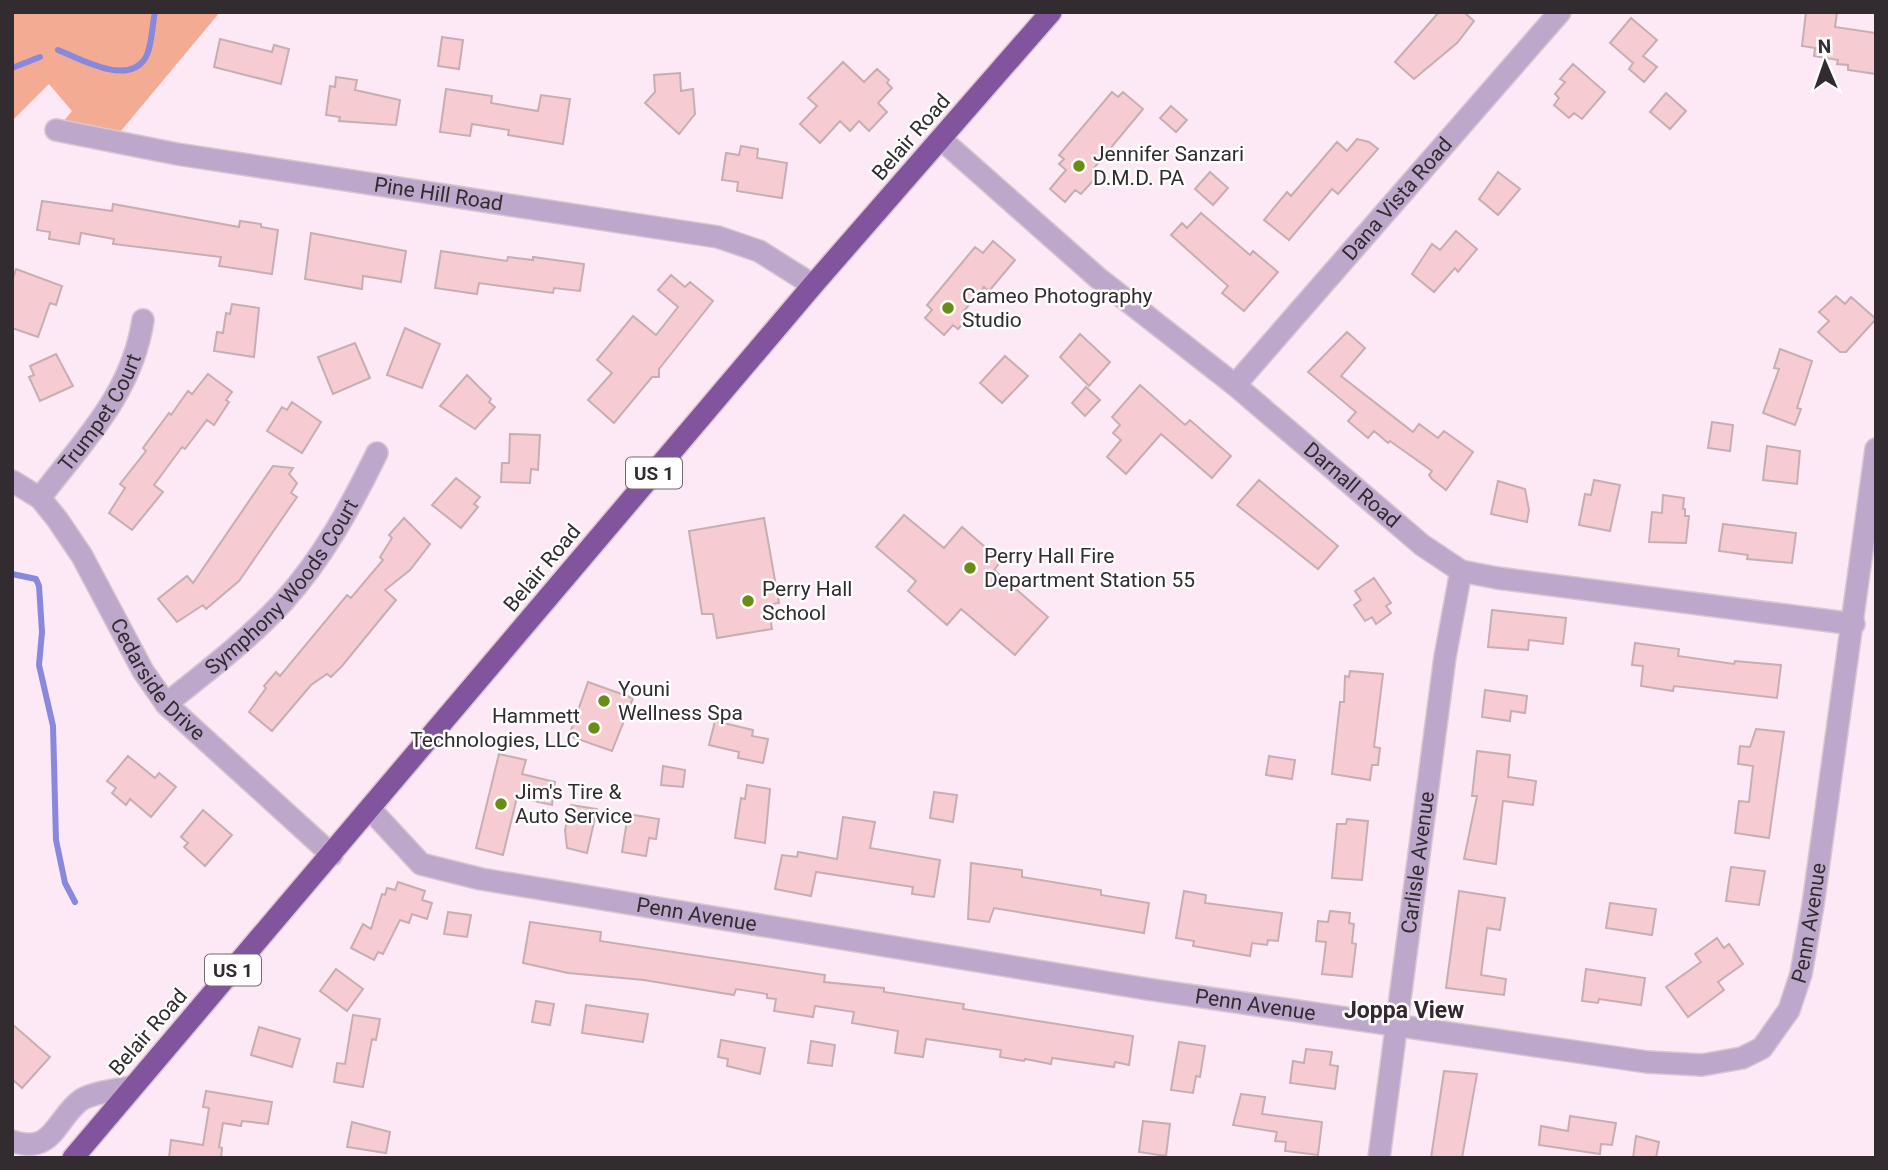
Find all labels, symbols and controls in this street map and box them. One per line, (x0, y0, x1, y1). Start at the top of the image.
north arrow (1790, 28, 1860, 98)
text: N (1817, 35, 1832, 58)
street label: Belair Road (867, 89, 955, 185)
street label: Dana Vista Road (1337, 133, 1457, 265)
place label: Jennifer Sanzari D.M.D. PA (1093, 142, 1244, 190)
marker: Jennifer Sanzari D.M.D. PA (1071, 158, 1087, 174)
street label: Pine Hill Road (372, 172, 505, 216)
place label: Cameo Photography Studio (962, 284, 1153, 332)
marker: Cameo Photography Studio (940, 300, 956, 316)
street label: Trumpet Court (54, 350, 146, 476)
street label: Darnall Road (1299, 437, 1405, 533)
road number: US 1 (626, 458, 682, 488)
street label: Symphony Woods Court (200, 495, 363, 680)
street label: Belair Road (499, 520, 585, 616)
place label: Perry Hall Fire Department Station 55 (984, 544, 1195, 592)
marker: Perry Hall Fire Department Station 55 (962, 560, 978, 576)
place label: Perry Hall School (762, 577, 852, 625)
marker: Perry Hall School (740, 593, 756, 609)
street label: Cedarside Drive (105, 614, 210, 745)
place label: Youni Wellness Spa (618, 677, 743, 725)
marker: Youni Wellness Spa (596, 693, 612, 709)
place label: Hammett Technologies, LLC (410, 704, 580, 752)
marker: Hammett Technologies, LLC (586, 720, 602, 736)
place label: Jim's Tire & Auto Service (515, 780, 632, 828)
street label: Carlisle Avenue (1397, 790, 1439, 935)
marker: Jim's Tire & Auto Service (493, 796, 509, 812)
street label: Penn Avenue (1787, 861, 1831, 986)
street label: Penn Avenue (635, 893, 758, 936)
road number: US 1 (205, 954, 261, 986)
street label: Belair Road (104, 984, 192, 1080)
street label: Penn Avenue (1194, 984, 1317, 1025)
district label: Joppa View (1344, 997, 1464, 1024)

